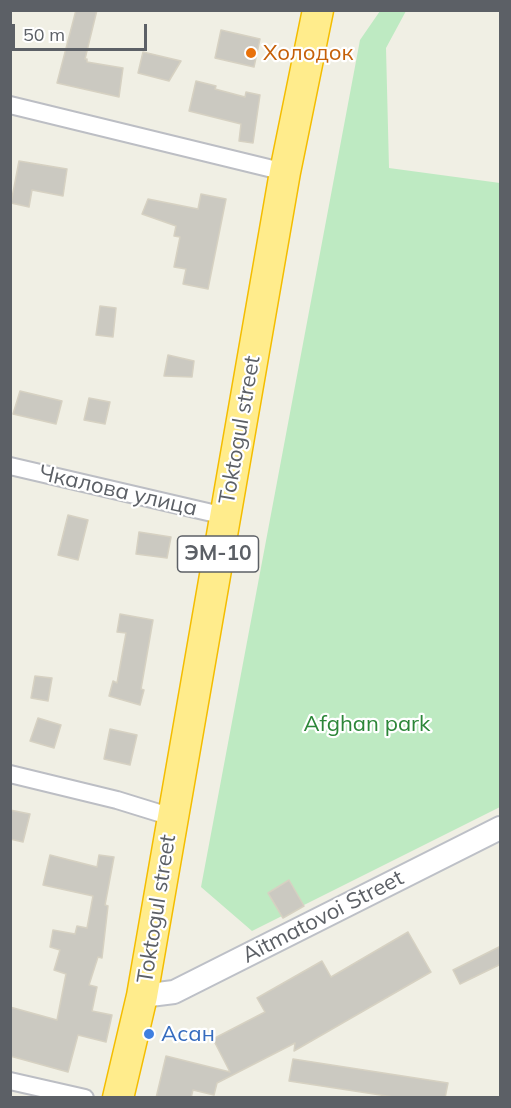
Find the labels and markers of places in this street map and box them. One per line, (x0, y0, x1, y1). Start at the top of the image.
place label: Холодок (263, 40, 353, 66)
marker: Холодок (244, 46, 258, 60)
place label: Асан (161, 1021, 215, 1047)
marker: Асан (142, 1027, 156, 1041)

